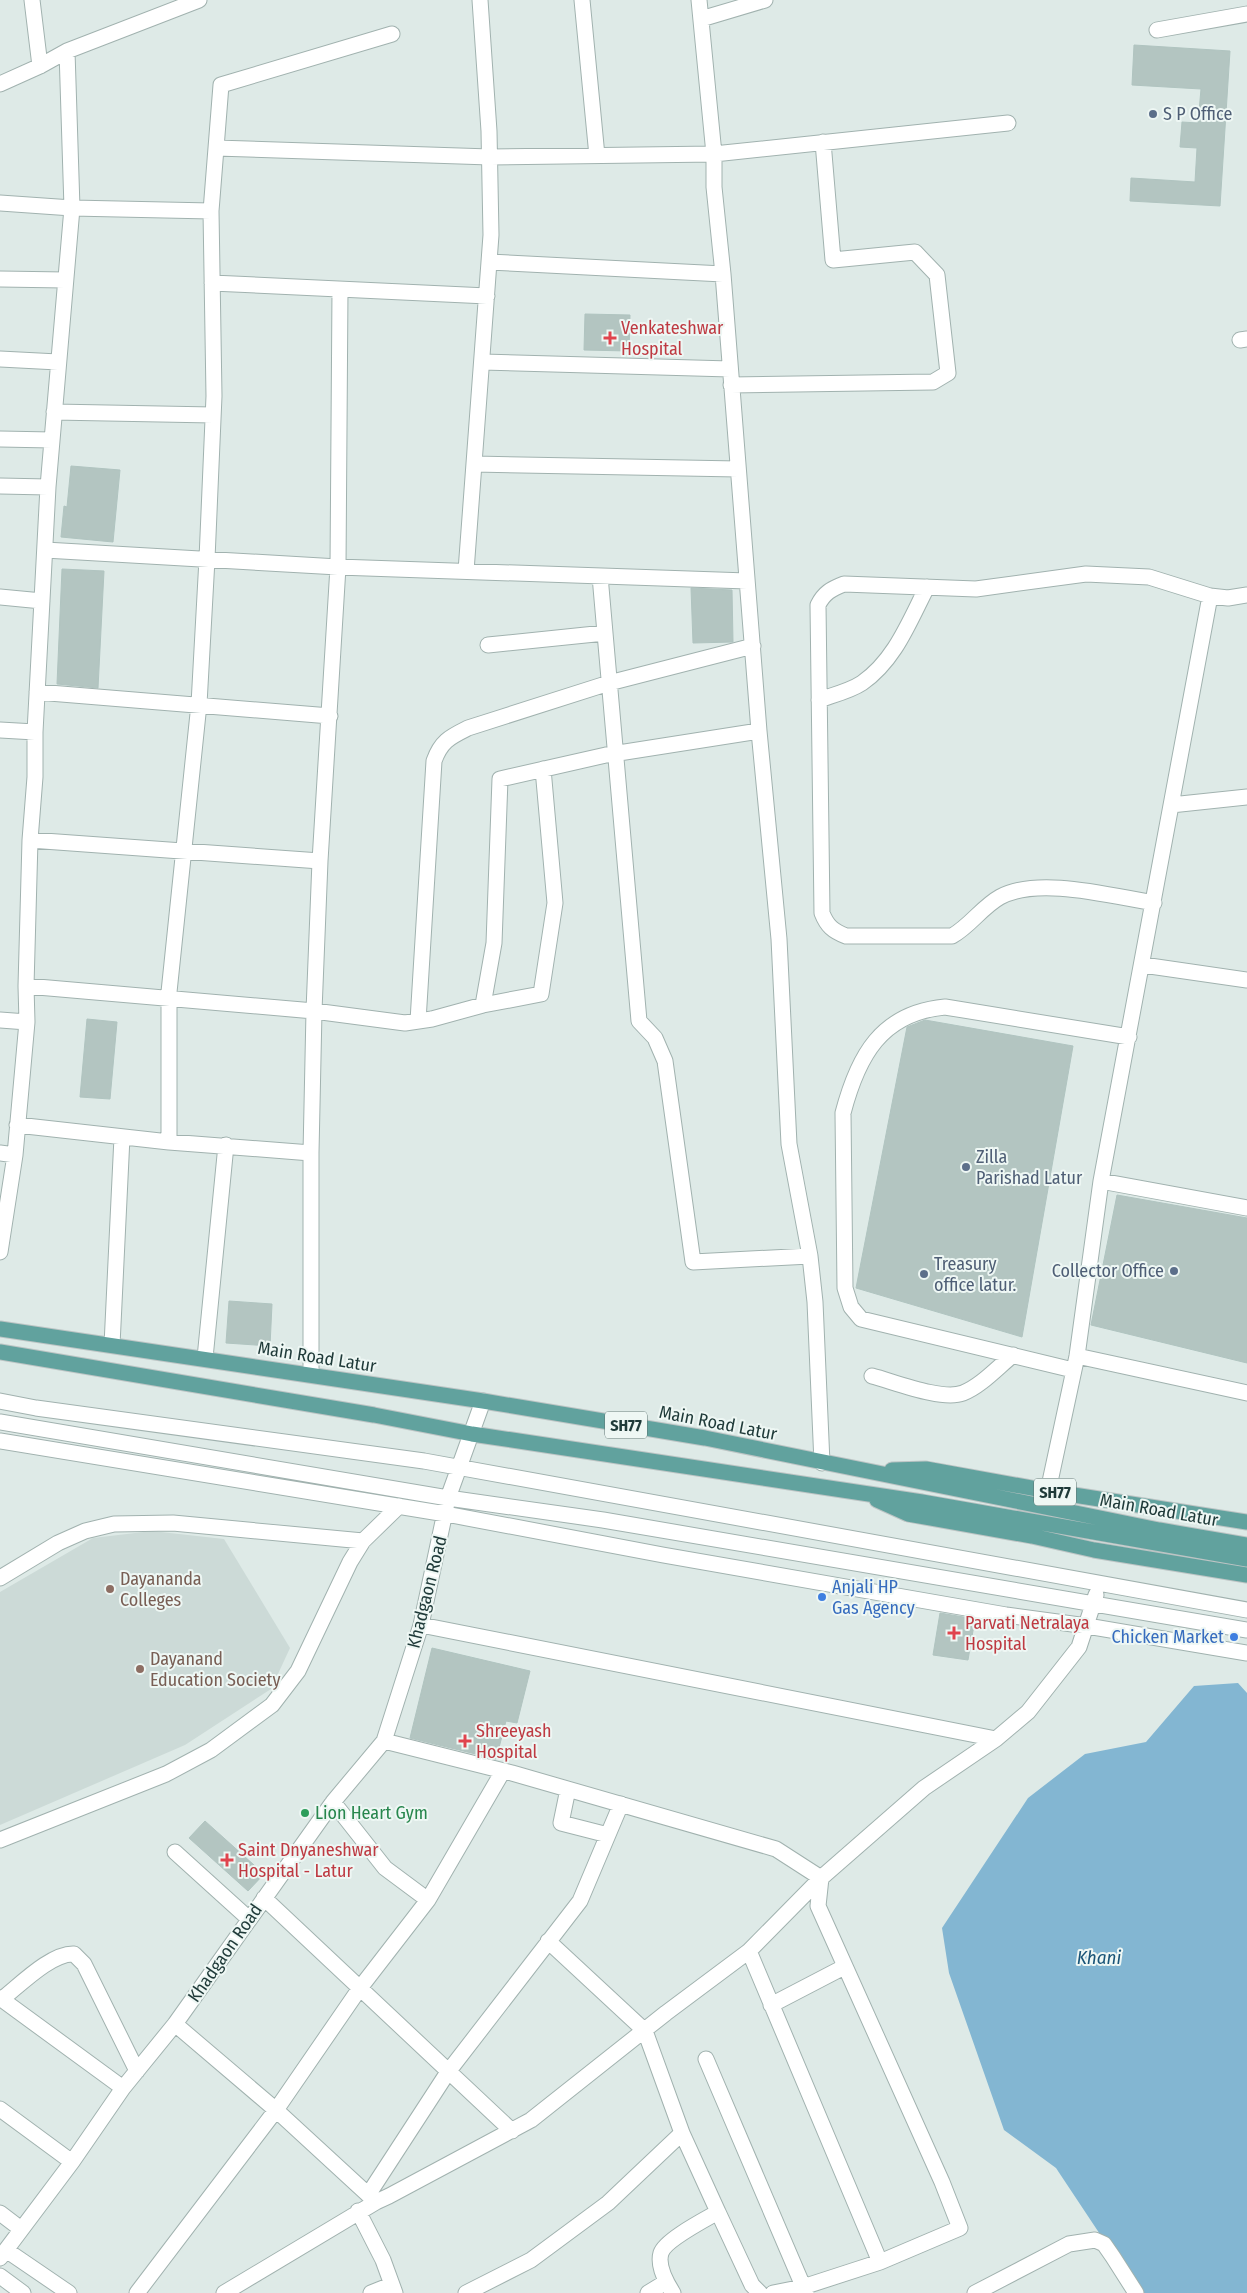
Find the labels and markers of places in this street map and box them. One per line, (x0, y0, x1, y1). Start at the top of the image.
place label: S P Office (1163, 103, 1232, 125)
marker: S P Office (1147, 108, 1159, 120)
place label: Venkateshwar Hospital (621, 317, 724, 360)
marker: Venkateshwar Hospital (603, 331, 617, 345)
place label: Zilla Parishad Latur (976, 1146, 1083, 1189)
marker: Zilla Parishad Latur (960, 1161, 972, 1173)
place label: Treasury office latur. (934, 1253, 1016, 1296)
place label: Collector Office (1052, 1260, 1164, 1282)
marker: Collector Office (1168, 1265, 1180, 1277)
marker: Treasury office latur. (918, 1268, 930, 1280)
place label: Dayananda Colleges (120, 1568, 202, 1611)
place label: Anjali HP Gas Agency (832, 1576, 915, 1619)
marker: Dayananda Colleges (104, 1583, 116, 1595)
marker: Anjali HP Gas Agency (816, 1591, 828, 1603)
place label: Parvati Netralaya Hospital (965, 1612, 1090, 1655)
marker: Parvati Netralaya Hospital (947, 1626, 961, 1640)
place label: Chicken Market (1112, 1626, 1224, 1648)
marker: Chicken Market (1228, 1631, 1240, 1643)
place label: Dayanand Education Society (150, 1648, 280, 1691)
marker: Dayanand Education Society (134, 1663, 146, 1675)
place label: Shreeyash Hospital (476, 1720, 552, 1763)
marker: Shreeyash Hospital (458, 1734, 472, 1748)
place label: Lion Heart Gym (315, 1802, 428, 1824)
marker: Lion Heart Gym (299, 1807, 311, 1819)
place label: Saint Dnyaneshwar Hospital - Latur (238, 1839, 379, 1882)
marker: Saint Dnyaneshwar Hospital - Latur (220, 1853, 234, 1867)

